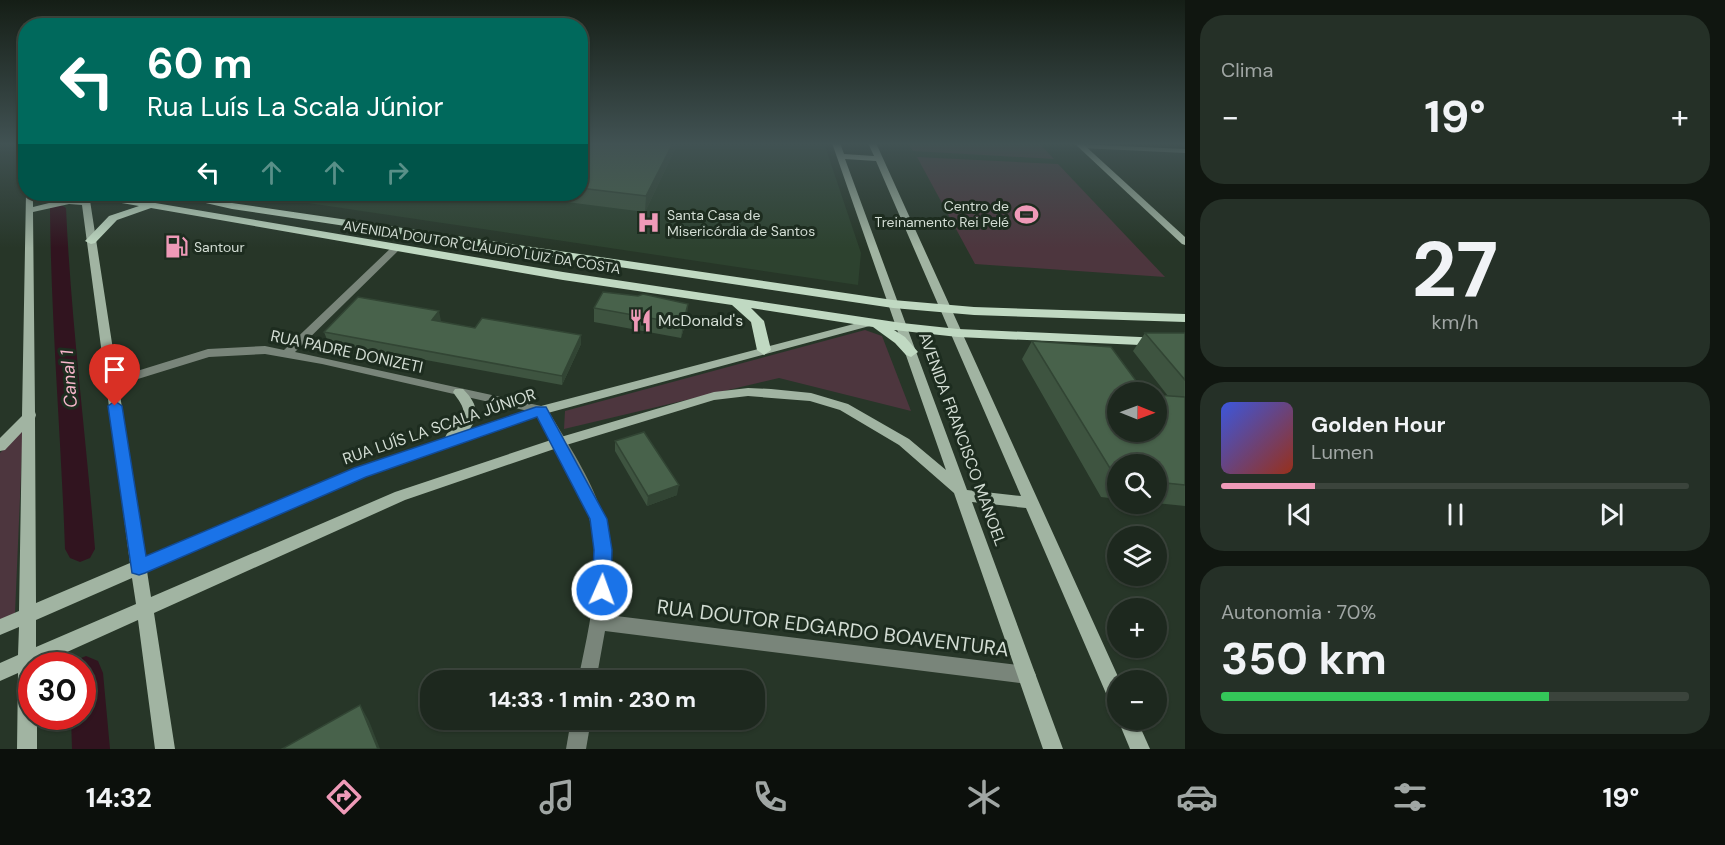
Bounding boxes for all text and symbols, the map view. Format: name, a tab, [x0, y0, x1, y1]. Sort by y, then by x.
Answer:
text: 60 m	[147, 36, 253, 91]
icon: left	[48, 42, 126, 120]
text: Clima	[1221, 57, 1273, 83]
text: 19°	[1424, 87, 1486, 146]
text: Rua Luís La Scala Júnior	[147, 89, 444, 124]
text: −	[1221, 95, 1239, 138]
text: +	[1671, 95, 1689, 138]
icon: left	[192, 156, 225, 189]
icon: ahead	[255, 156, 288, 189]
icon: ahead	[318, 156, 351, 189]
icon: right	[381, 156, 414, 189]
place label: Centro de Treinamento Rei Pelé	[875, 197, 1009, 231]
sports icon: Centro de Treinamento Rei Pelé	[1014, 201, 1040, 227]
place label: Santa Casa de Misericórdia de Santos	[667, 206, 815, 240]
hospital icon: Santa Casa de Misericórdia de Santos	[636, 210, 662, 236]
street label: AVENIDA DOUTOR CLÁUDIO LUIZ DA COSTA	[342, 216, 622, 278]
text: 27	[1412, 219, 1498, 320]
fuel station icon: Santour	[163, 234, 189, 260]
place label: Santour	[194, 238, 245, 256]
restaurant icon: McDonald's	[627, 307, 653, 333]
text: km/h	[1431, 309, 1479, 335]
place label: McDonald's	[658, 310, 743, 331]
street label: RUA PADRE DONIZETI	[269, 325, 425, 378]
street label: AVENIDA FRANCISCO MANOEL	[914, 329, 1011, 549]
pin	[89, 344, 140, 406]
water label: Canal 1	[55, 349, 83, 409]
icon: arrive	[98, 353, 131, 386]
north arrow	[1107, 382, 1167, 442]
map controls	[1107, 382, 1167, 730]
street label: RUA LUÍS LA SCALA JÚNIOR	[340, 383, 539, 469]
text: Golden Hour	[1311, 410, 1446, 439]
text: Lumen	[1311, 439, 1374, 465]
button: search	[1107, 454, 1167, 514]
icon: previous	[1283, 498, 1316, 531]
icon: pause	[1439, 498, 1472, 531]
icon: next	[1595, 498, 1628, 531]
button: layers	[1107, 526, 1167, 586]
position arrow	[570, 558, 634, 622]
street label: RUA DOUTOR EDGARDO BOAVENTURA	[656, 594, 1010, 662]
button: +	[1107, 598, 1167, 658]
text: Autonomia · 70%	[1221, 599, 1376, 625]
text: 350 km	[1221, 629, 1387, 688]
speed limit sign: 30	[18, 652, 96, 730]
button: −	[1107, 670, 1167, 730]
text: 14:33 · 1 min · 230 m	[489, 685, 696, 714]
icon: directions	[323, 776, 365, 818]
icon: music	[536, 776, 578, 818]
icon: phone	[749, 776, 791, 818]
icon: climate	[963, 776, 1005, 818]
icon: car	[1176, 776, 1218, 818]
icon: filters	[1389, 776, 1431, 818]
text: 14:32	[86, 780, 152, 815]
text: 19°	[1602, 780, 1639, 815]

